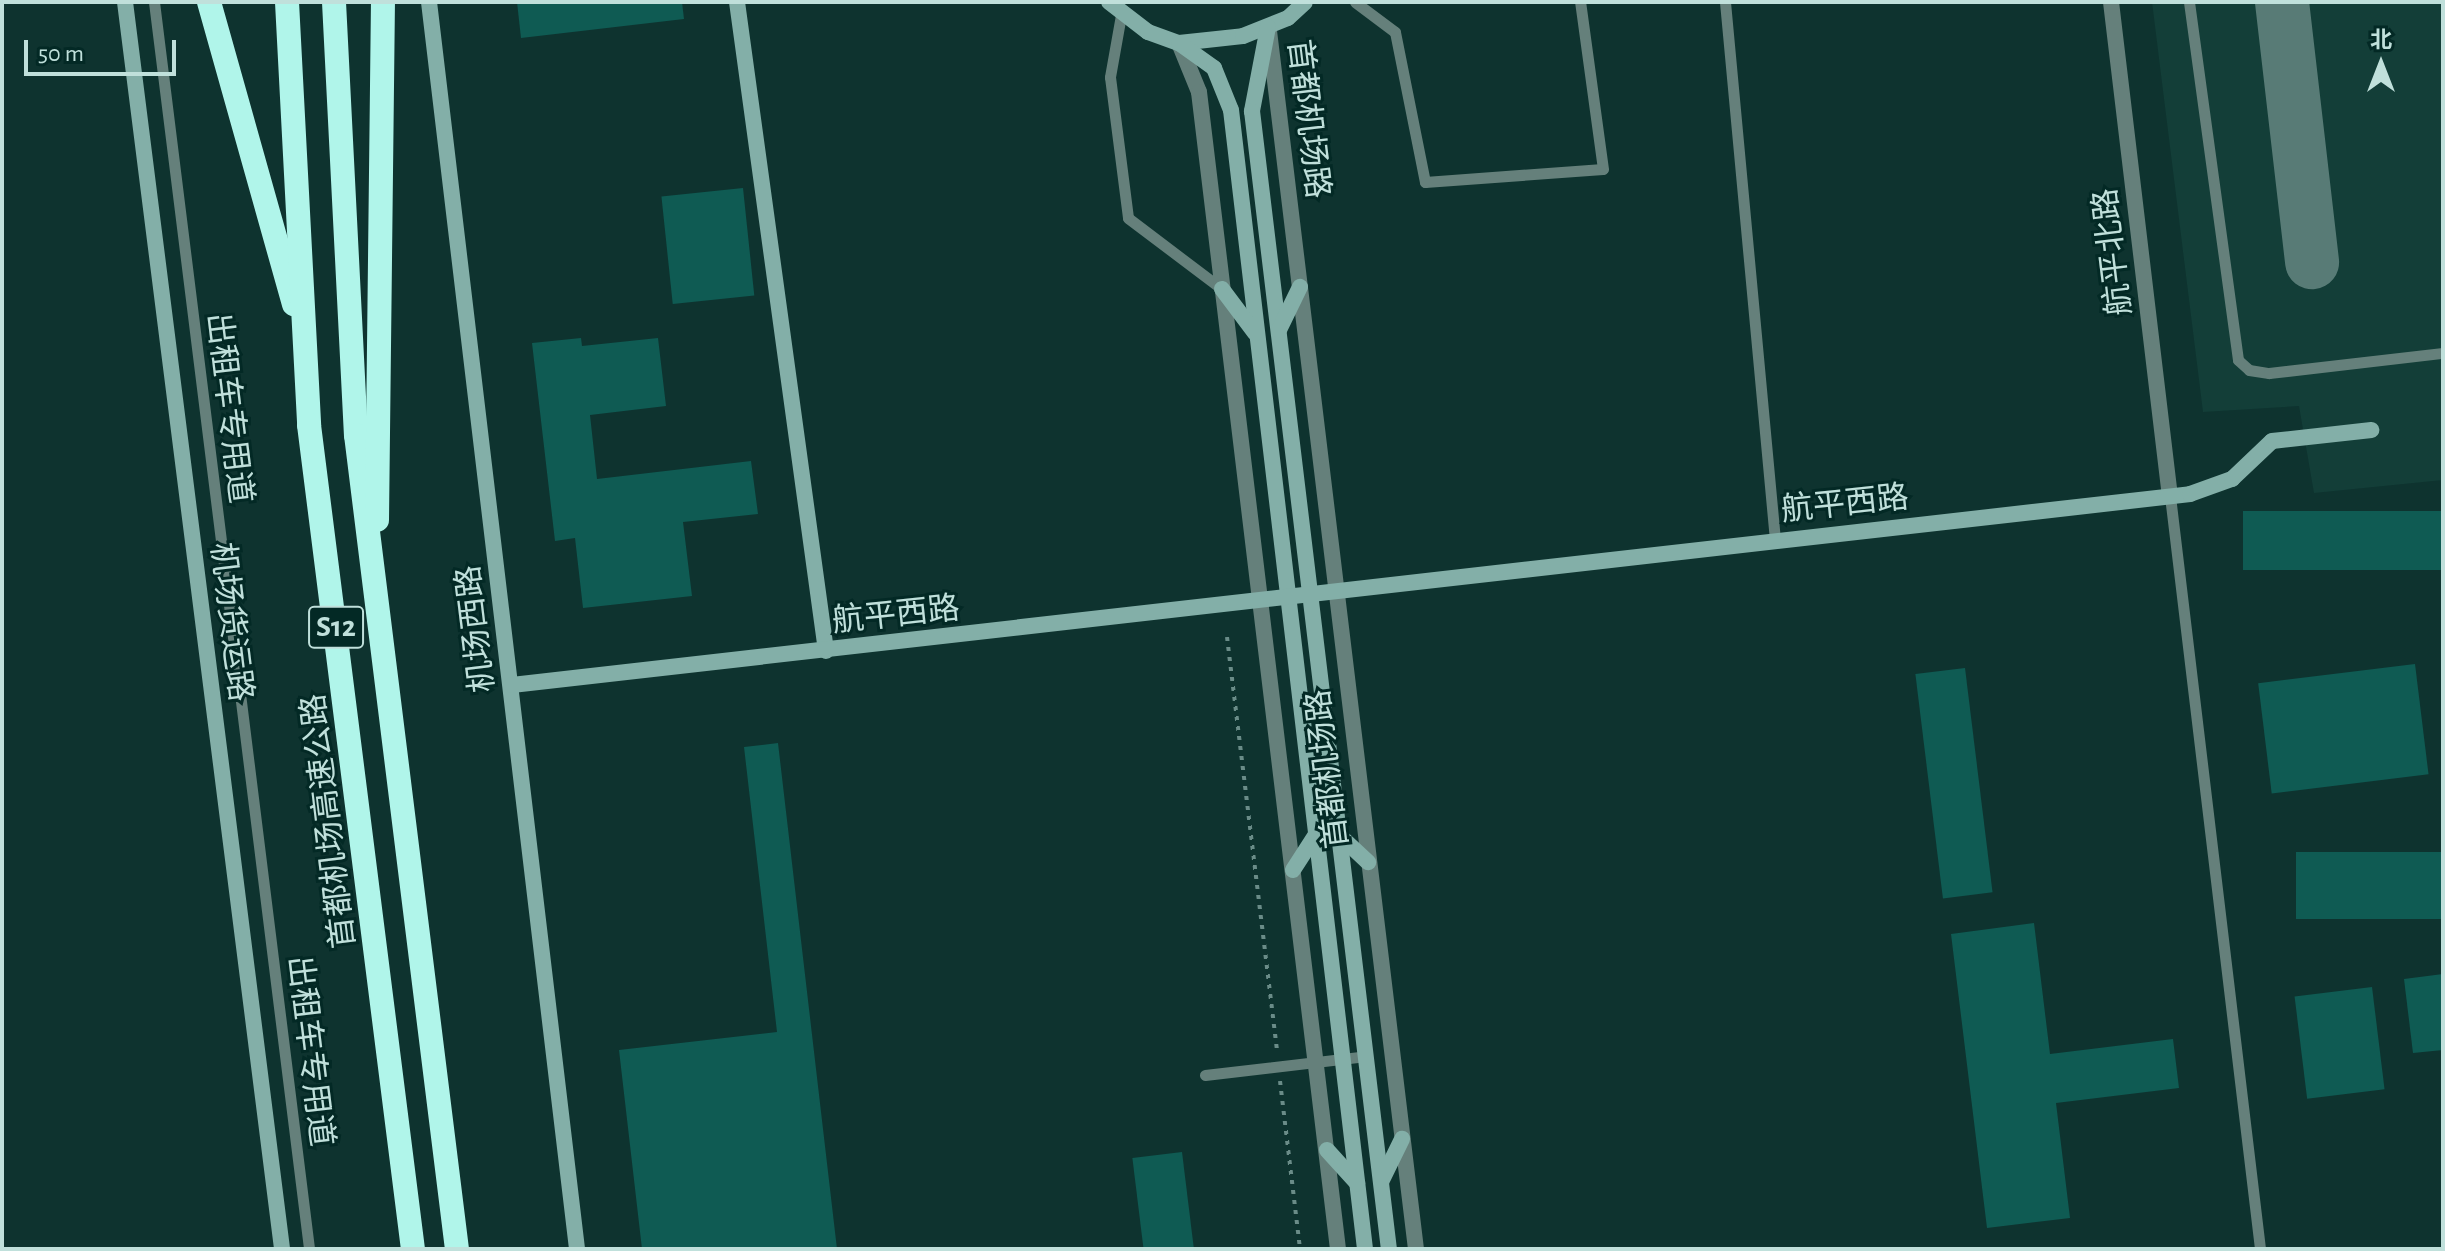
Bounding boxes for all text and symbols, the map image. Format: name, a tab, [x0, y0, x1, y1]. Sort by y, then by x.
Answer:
scale bar	[28, 24, 180, 74]
north arrow	[2341, 24, 2421, 104]
text: 北	[2370, 29, 2392, 51]
street label: 首都机场路	[1279, 37, 1337, 201]
text: 50 m	[38, 42, 84, 66]
street label: 航平北路	[2086, 186, 2140, 318]
street label: 出租车专用道	[198, 310, 260, 506]
street label: 航平西路	[1779, 478, 1911, 530]
street label: 机场货运路	[202, 540, 260, 704]
street label: 机场西路	[449, 563, 503, 695]
street label: 航平西路	[830, 589, 962, 641]
road number: S12	[308, 601, 364, 653]
street label: 首都机场路	[1299, 687, 1357, 851]
street label: 首都机场高速公路	[294, 692, 364, 950]
street label: 出租车专用道	[279, 953, 341, 1149]

